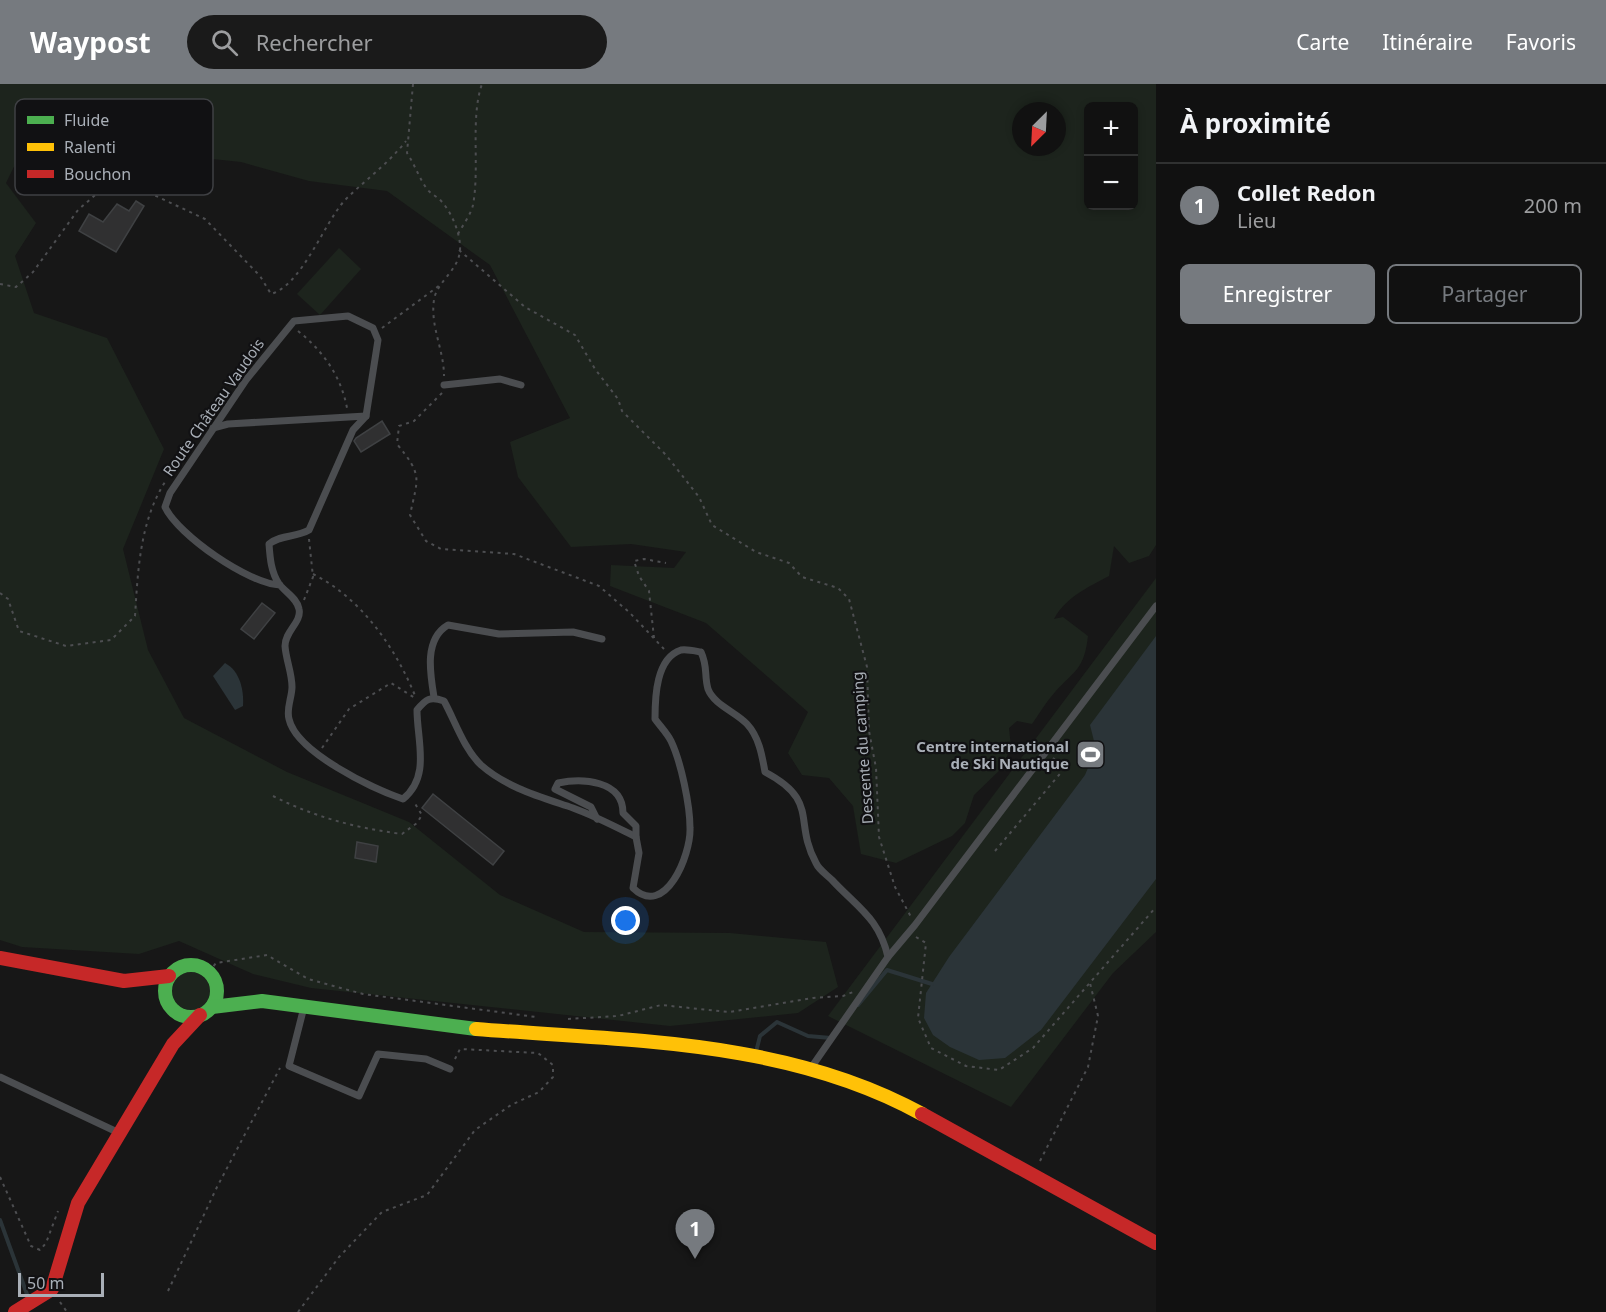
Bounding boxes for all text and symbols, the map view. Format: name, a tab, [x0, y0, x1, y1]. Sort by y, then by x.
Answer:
search box	[187, 15, 607, 69]
text: Waypost	[30, 23, 151, 61]
icon: search	[208, 26, 241, 59]
text: Rechercher	[256, 27, 373, 57]
text: Carte	[1296, 28, 1349, 56]
text: Itinéraire	[1382, 28, 1473, 56]
text: Favoris	[1506, 28, 1576, 56]
legend	[15, 99, 213, 195]
north arrow	[1012, 102, 1066, 156]
map controls	[1084, 102, 1138, 210]
button: +	[1084, 102, 1138, 156]
text: À proximité	[1180, 105, 1331, 141]
text: Fluide	[64, 109, 109, 131]
text: Ralenti	[64, 136, 116, 158]
button: −	[1084, 156, 1138, 210]
text: Bouchon	[64, 163, 131, 185]
text: Collet Redon	[1237, 177, 1376, 207]
text: 1	[1194, 192, 1205, 219]
text: 200 m	[1524, 192, 1582, 219]
text: Lieu	[1237, 207, 1276, 234]
button: Enregistrer	[1180, 264, 1375, 324]
button: Partager	[1387, 264, 1582, 324]
street label: Route Château Vaudois	[158, 334, 268, 480]
street label: Descente du camping	[847, 671, 877, 825]
place label: Centre international de Ski Nautique	[916, 736, 1069, 773]
sports icon: Centre international de Ski Nautique	[1074, 739, 1106, 771]
your location	[611, 906, 640, 935]
pin: 1	[676, 1210, 714, 1259]
scale bar	[18, 1270, 104, 1298]
text: 50 m	[27, 1272, 64, 1294]

